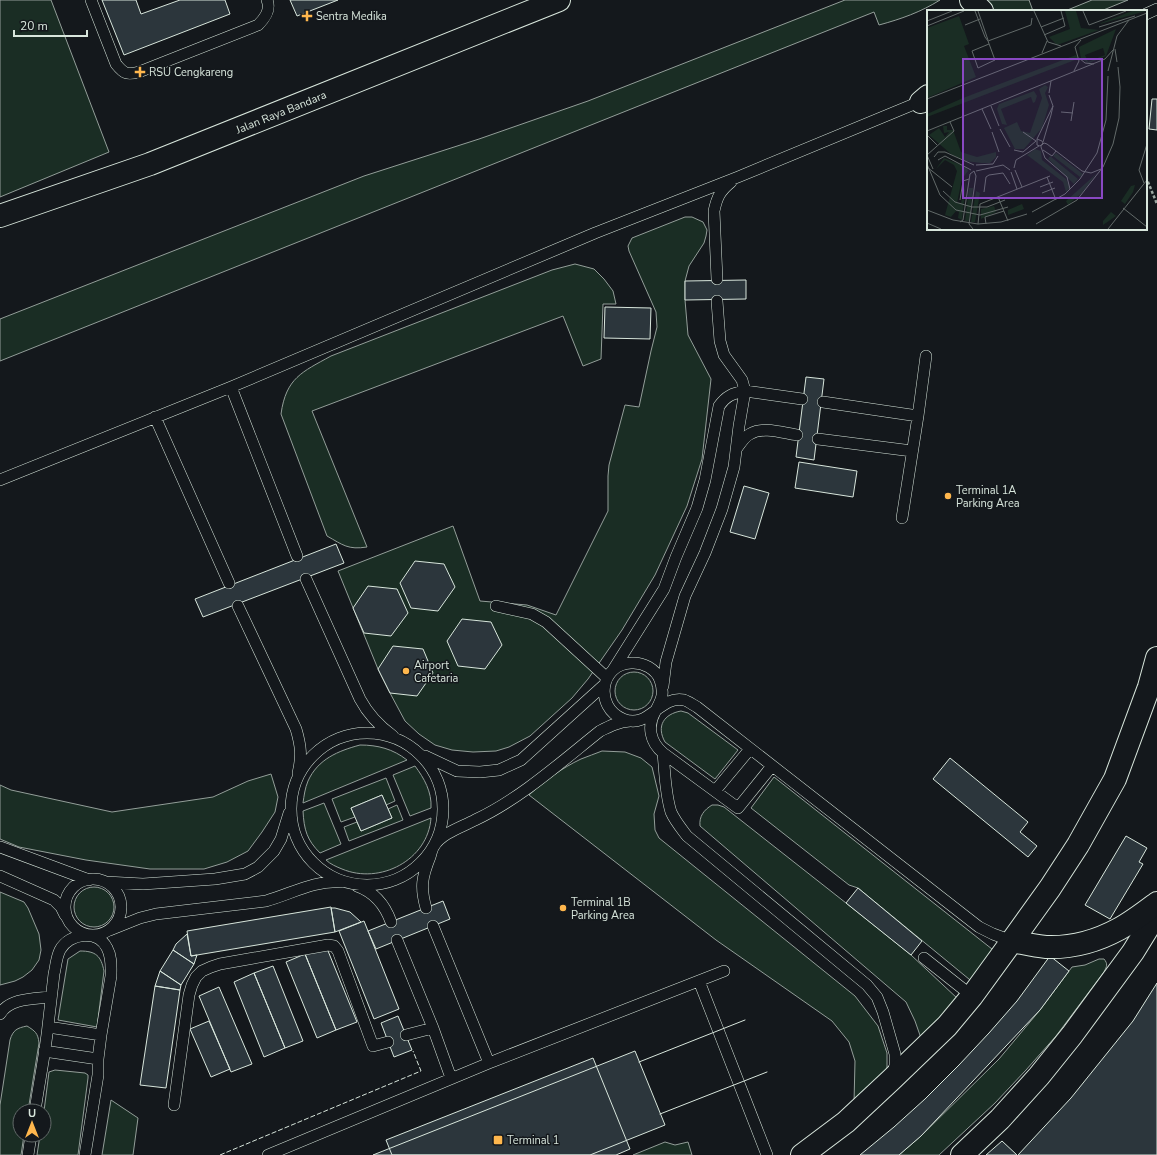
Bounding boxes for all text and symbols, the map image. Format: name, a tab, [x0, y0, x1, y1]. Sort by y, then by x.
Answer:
place label: Sentra Medika	[316, 9, 387, 24]
marker: Sentra Medika	[301, 10, 313, 22]
inset map	[927, 10, 1147, 230]
scale bar	[14, 12, 87, 38]
text: 20 m	[20, 18, 48, 34]
place label: RSU Cengkareng	[149, 65, 233, 80]
marker: RSU Cengkareng	[134, 66, 146, 78]
street label: Jalan Raya Bandara	[233, 87, 329, 138]
place label: Terminal 1A Parking Area	[956, 483, 1020, 511]
marker: Terminal 1A Parking Area	[943, 491, 953, 501]
place label: Airport Cafetaria	[414, 658, 459, 686]
marker: Airport Cafetaria	[401, 666, 411, 676]
place label: Terminal 1B Parking Area	[571, 895, 635, 923]
marker: Terminal 1B Parking Area	[558, 903, 568, 913]
north arrow	[12, 1103, 52, 1143]
text: U	[28, 1106, 36, 1121]
place label: Terminal 1	[507, 1133, 559, 1148]
marker: Terminal 1	[492, 1134, 504, 1146]

